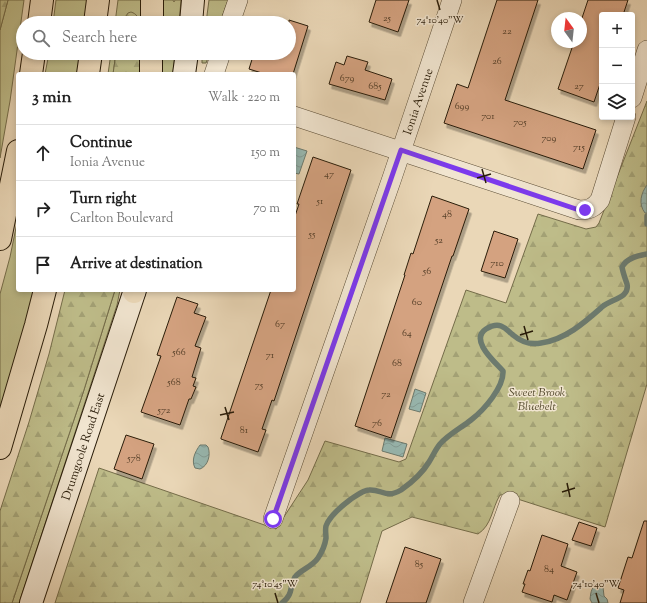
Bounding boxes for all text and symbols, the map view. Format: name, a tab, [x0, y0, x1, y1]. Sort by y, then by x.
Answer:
house number: 25	[383, 11, 392, 26]
north arrow	[551, 12, 587, 48]
map controls	[599, 12, 635, 120]
button: +	[599, 12, 635, 48]
text: 74°10'40"W	[416, 13, 464, 28]
search box	[16, 16, 296, 60]
house number: 22	[502, 24, 512, 39]
icon: search	[30, 27, 52, 49]
text: Search here	[62, 28, 137, 49]
button: −	[599, 48, 635, 84]
house number: 26	[492, 54, 502, 69]
street label: Ionia Avenue	[399, 66, 438, 137]
house number: 679	[340, 71, 354, 86]
house number: 685	[368, 79, 382, 94]
house number: 27	[574, 79, 584, 94]
button: layers	[599, 84, 635, 120]
text: 3 min	[32, 86, 71, 110]
text: Walk · 220 m	[208, 89, 280, 107]
house number: 699	[455, 99, 469, 114]
house number: 701	[481, 109, 495, 124]
house number: 705	[513, 115, 527, 130]
house number: 709	[542, 131, 557, 146]
text: Continue	[70, 133, 132, 154]
house number: 715	[573, 140, 585, 155]
icon: ahead	[32, 142, 54, 164]
text: 150 m	[251, 144, 280, 162]
text: Ionia Avenue	[70, 154, 145, 172]
house number: 47	[324, 167, 334, 182]
text: Turn right	[70, 189, 136, 210]
house number: 51	[316, 194, 324, 209]
icon: right	[32, 198, 54, 220]
text: 70 m	[253, 200, 280, 218]
route end	[576, 201, 594, 219]
house number: 48	[442, 207, 452, 222]
text: Carlton Boulevard	[70, 210, 173, 228]
house number: 55	[308, 227, 316, 242]
house number: 52	[434, 233, 443, 248]
icon: arrive	[32, 254, 54, 276]
text: Arrive at destination	[70, 254, 203, 275]
house number: 710	[490, 256, 504, 271]
house number: 56	[422, 264, 431, 279]
house number: 60	[412, 295, 422, 310]
house number: 67	[275, 317, 285, 332]
house number: 64	[402, 326, 412, 341]
house number: 566	[171, 345, 186, 360]
house number: 71	[266, 348, 275, 363]
house number: 68	[392, 356, 402, 371]
house number: 568	[166, 375, 181, 390]
house number: 75	[255, 378, 264, 393]
park label: Sweet Brook Bluebelt	[509, 384, 566, 416]
house number: 72	[381, 387, 391, 402]
street label: Drumgoole Road East	[58, 391, 110, 503]
house number: 572	[156, 403, 171, 418]
house number: 76	[372, 416, 382, 431]
house number: 81	[240, 423, 249, 438]
house number: 578	[126, 451, 141, 466]
route start	[264, 510, 282, 528]
house number: 85	[415, 557, 424, 572]
house number: 84	[544, 562, 554, 577]
text: 74°10'45"W	[252, 577, 298, 592]
text: 74°10'40"W	[572, 577, 620, 592]

